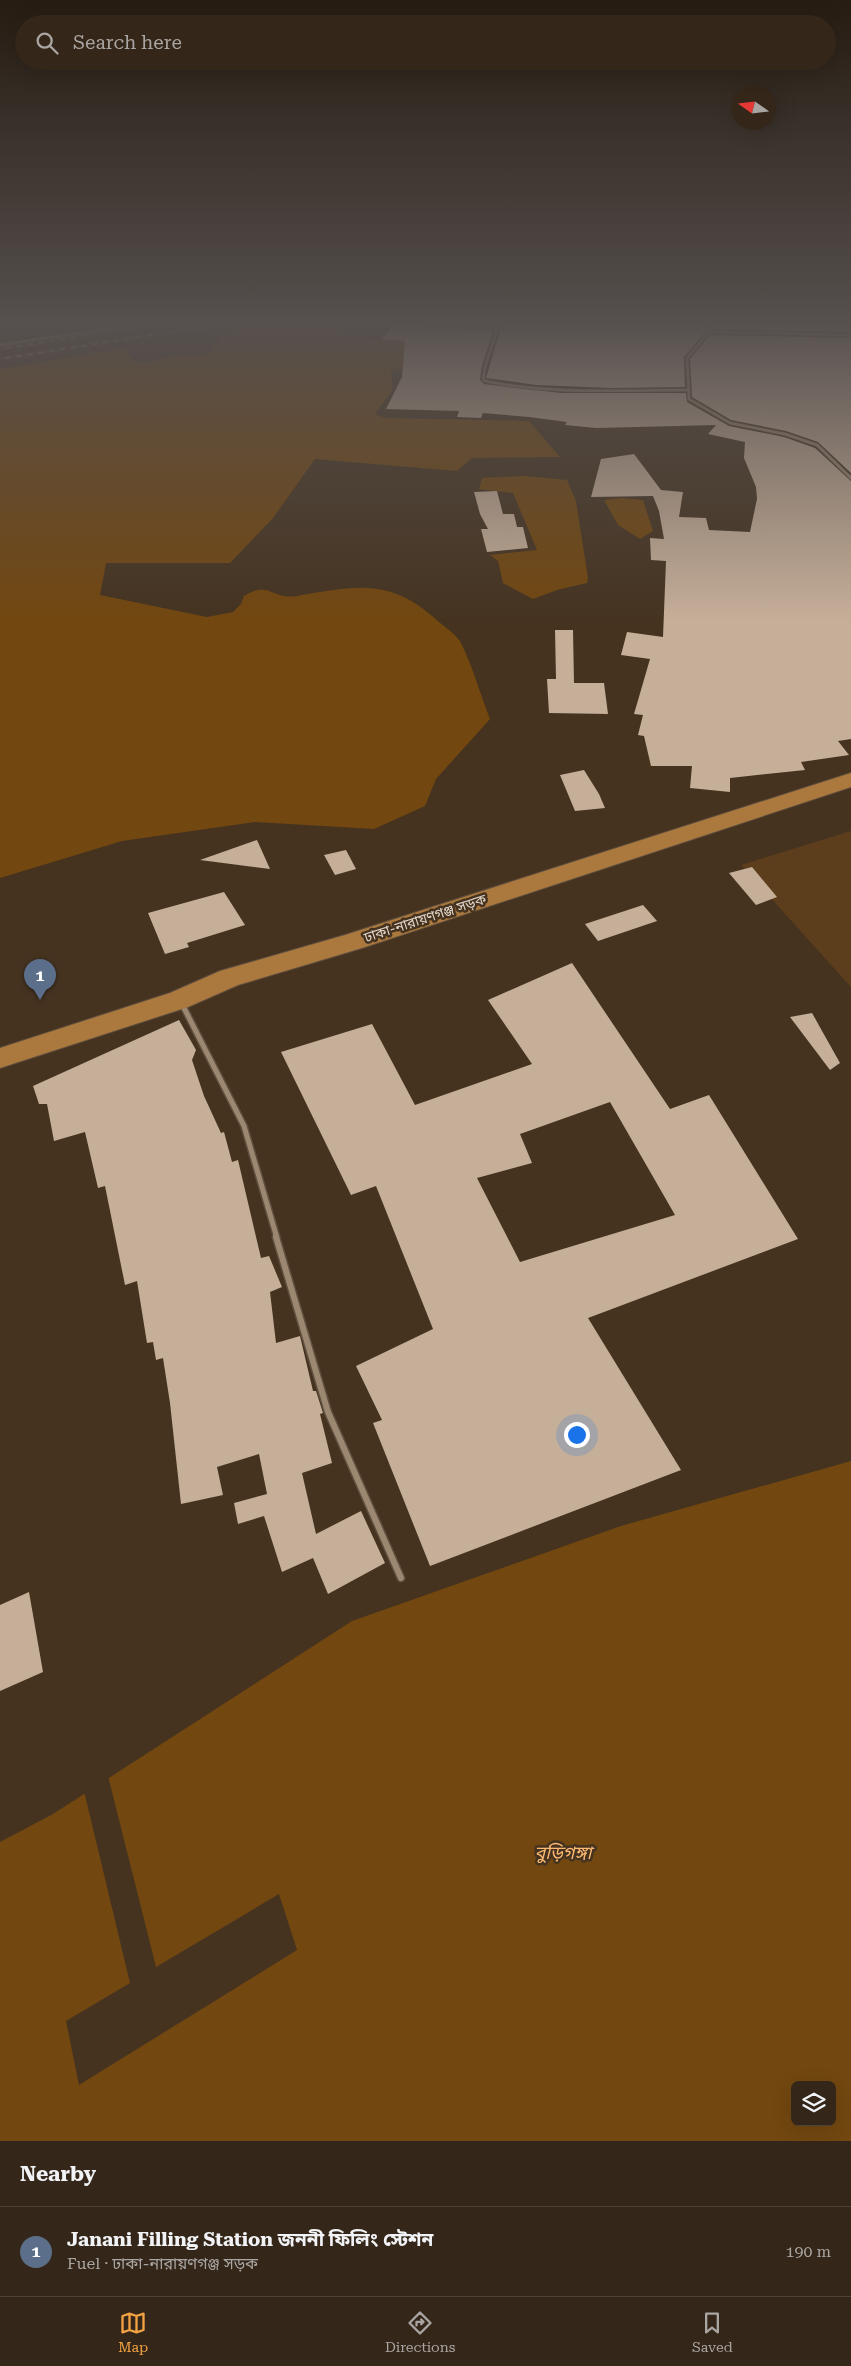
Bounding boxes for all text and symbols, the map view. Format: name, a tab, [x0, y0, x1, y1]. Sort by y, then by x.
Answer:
search box	[15, 15, 836, 70]
icon: search	[33, 29, 61, 57]
text: Search here	[73, 31, 182, 54]
north arrow	[731, 85, 776, 130]
street label: ঢাকা-নারায়ণগঞ্জ সড়ক	[361, 890, 489, 946]
pin: 1	[24, 959, 56, 1000]
your location	[564, 1422, 590, 1448]
water label: বুড়িগঙ্গা	[534, 1842, 595, 1864]
map controls	[791, 2081, 836, 2126]
button: layers	[791, 2081, 836, 2126]
text: Nearby	[20, 2162, 96, 2186]
text: Janani Filling Station জননী ফিলিং স্টেশন	[67, 2228, 433, 2251]
text: 1	[32, 2242, 40, 2261]
text: 190 m	[785, 2242, 831, 2261]
text: Fuel · ঢাকা-নারায়ণগঞ্জ সড়ক	[67, 2254, 258, 2273]
tab: Map	[118, 2309, 148, 2355]
tab: Directions	[385, 2309, 455, 2355]
tab: Saved	[692, 2309, 733, 2355]

